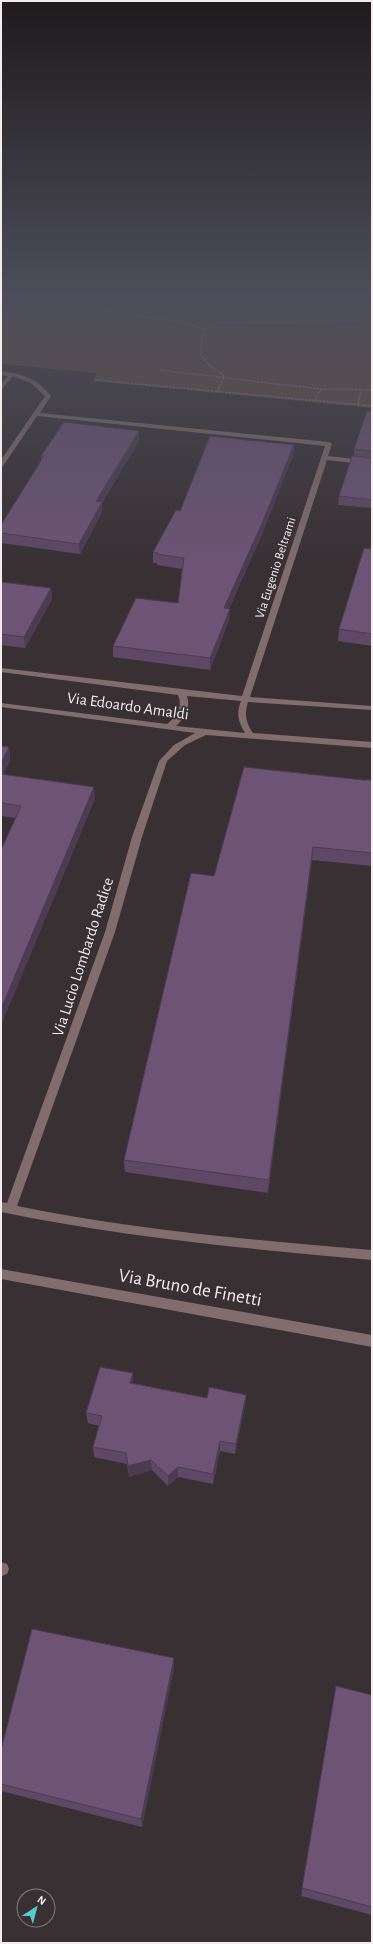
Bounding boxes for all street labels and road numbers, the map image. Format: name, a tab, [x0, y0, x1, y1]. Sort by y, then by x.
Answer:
street label: Via Eugenio Beltrami	[253, 516, 299, 620]
street label: Via Edoardo Amaldi	[66, 690, 190, 722]
street label: Via Lucio Lombardo Radice	[50, 875, 116, 1039]
street label: Via Bruno de Finetti	[117, 1266, 263, 1310]

